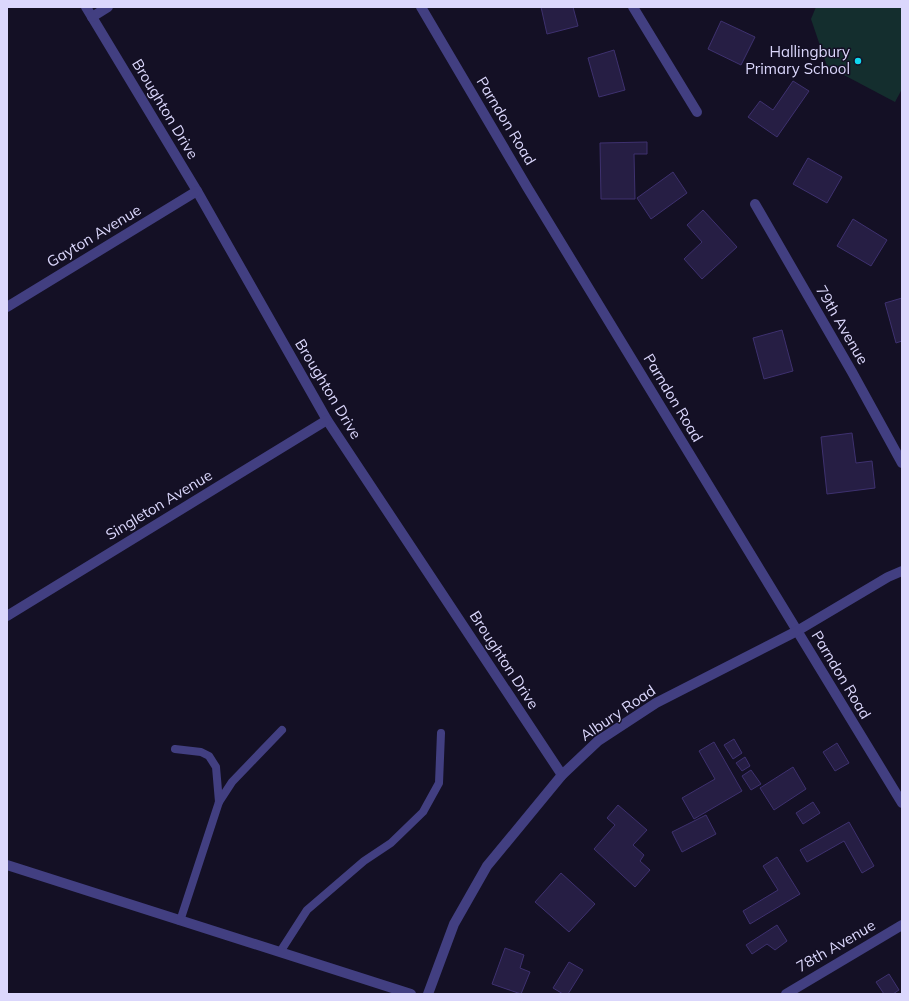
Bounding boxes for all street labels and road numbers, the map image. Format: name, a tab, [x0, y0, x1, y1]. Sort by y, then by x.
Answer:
street label: Broughton Drive	[128, 55, 203, 162]
street label: Parndon Road	[473, 73, 540, 168]
street label: Gayton Avenue	[43, 200, 144, 271]
street label: 79th Avenue	[812, 282, 873, 368]
street label: Broughton Drive	[291, 335, 366, 442]
street label: Parndon Road	[640, 350, 707, 445]
street label: Singleton Avenue	[102, 465, 216, 544]
street label: Broughton Drive	[466, 607, 543, 712]
street label: Parndon Road	[808, 627, 875, 722]
street label: Albury Road	[576, 680, 659, 745]
street label: 78th Avenue	[793, 915, 879, 976]

